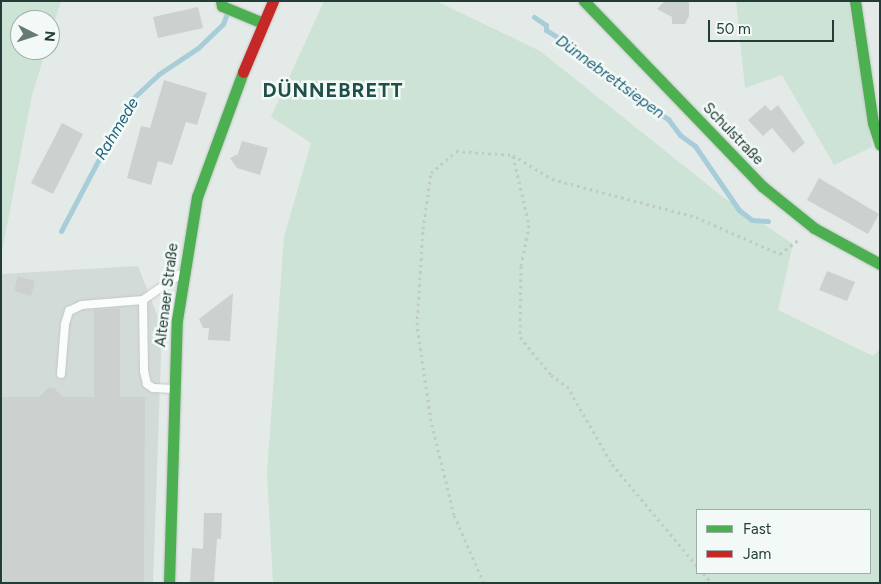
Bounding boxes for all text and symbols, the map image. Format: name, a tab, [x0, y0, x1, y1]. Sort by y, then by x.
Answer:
north arrow	[10, 10, 60, 60]
scale bar	[711, 10, 837, 42]
text: 50 m	[716, 20, 751, 38]
text: N	[41, 30, 58, 42]
water label: Dünnebrettsiepen	[552, 31, 668, 123]
district label: DÜNNEBRETT	[261, 78, 405, 102]
water label: Rahmede	[91, 95, 143, 163]
street label: Schulstraße	[699, 99, 767, 169]
street label: Altenaer Straße	[152, 242, 182, 348]
legend	[696, 509, 871, 574]
text: Fast	[743, 520, 771, 538]
text: Jam	[743, 545, 771, 563]

